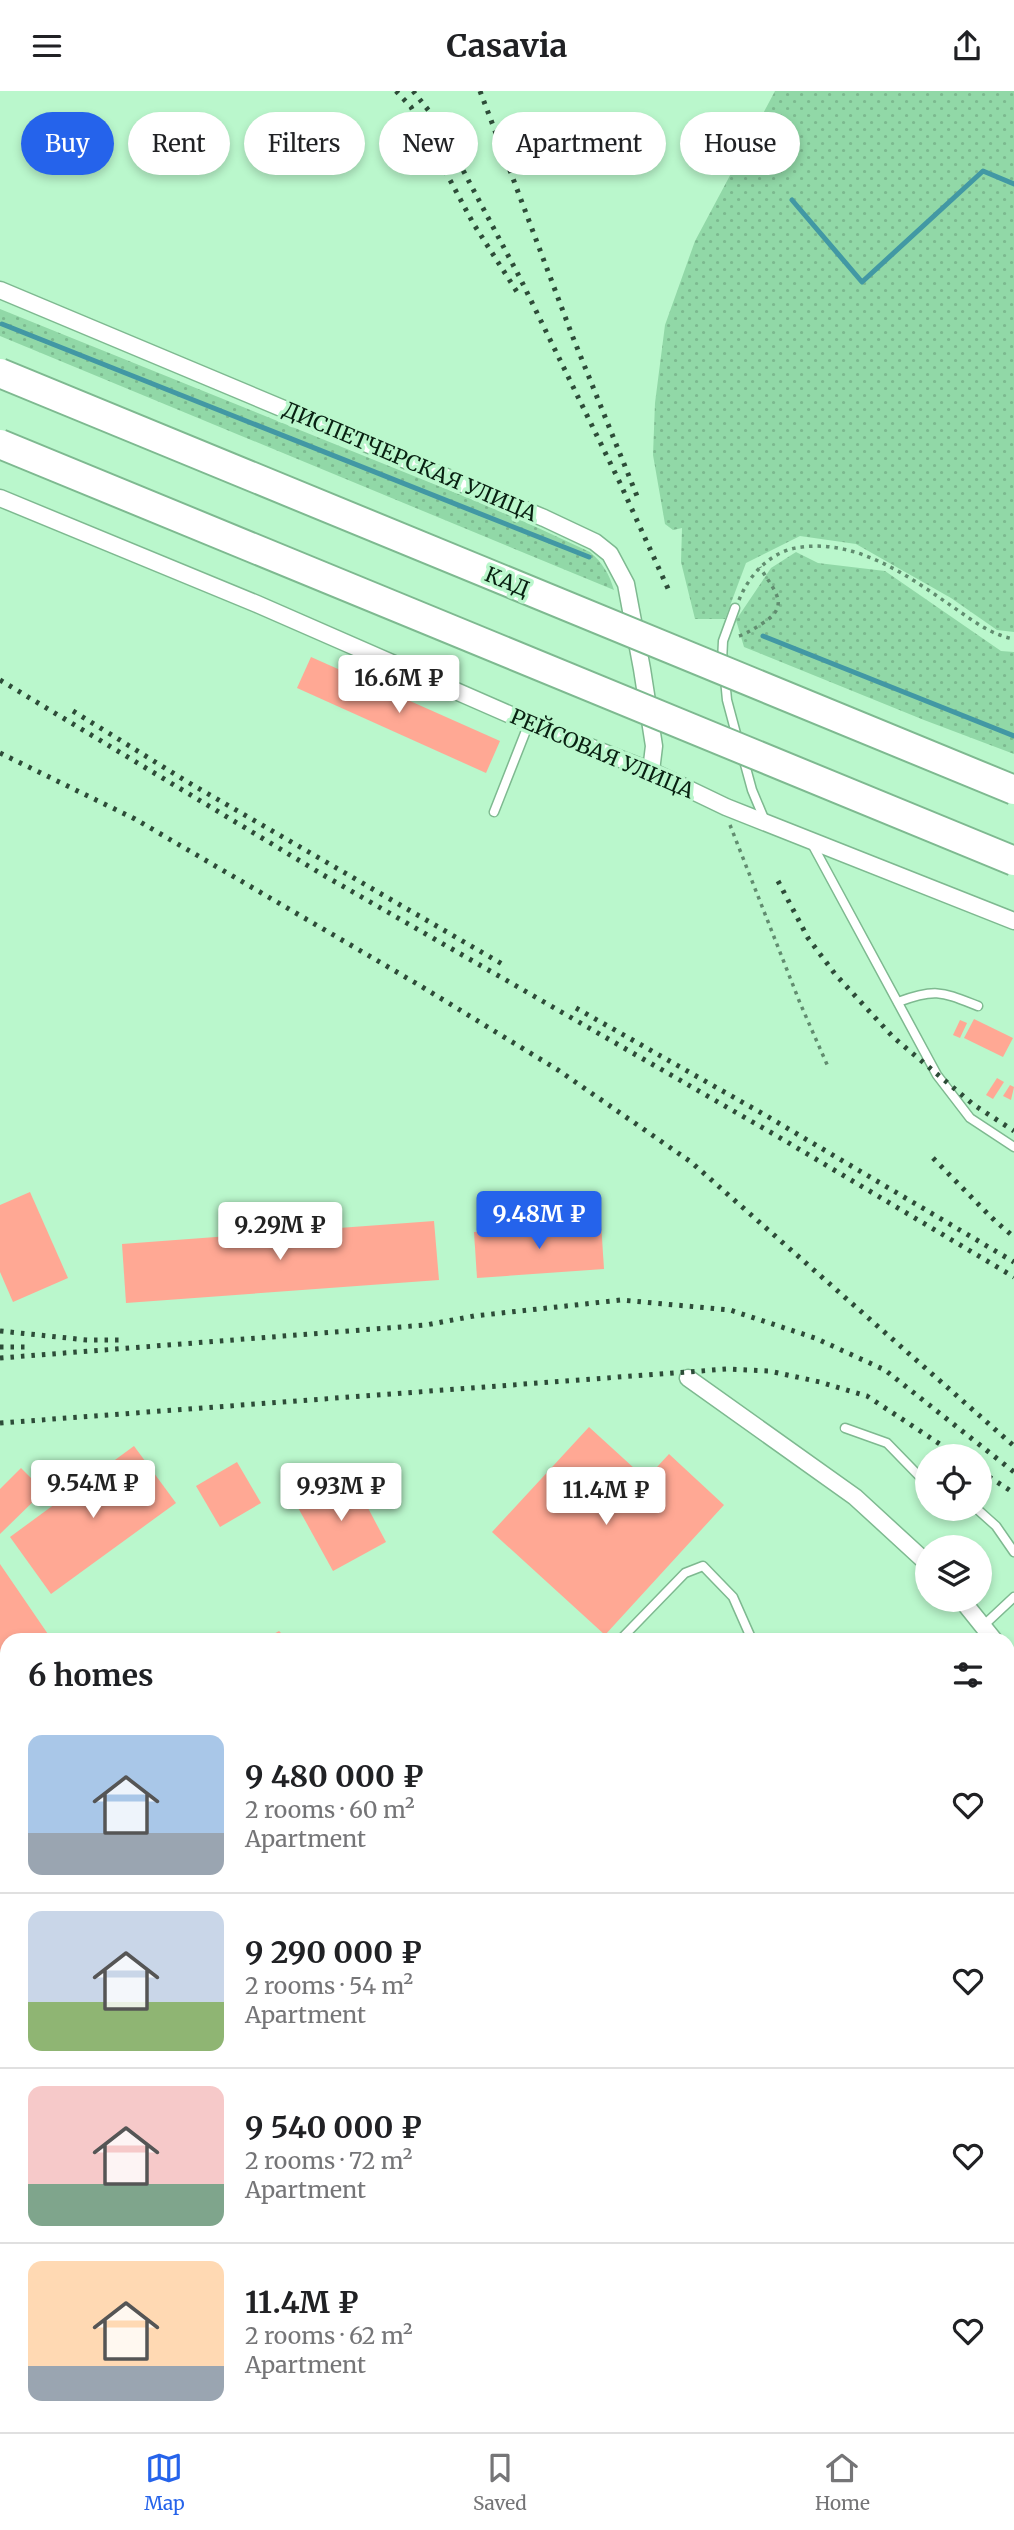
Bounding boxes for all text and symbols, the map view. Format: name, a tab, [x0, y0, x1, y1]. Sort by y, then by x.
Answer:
text: Casavia	[447, 26, 567, 66]
icon: menu	[28, 27, 66, 65]
icon: share	[948, 27, 986, 65]
chip: Buy	[21, 112, 114, 175]
chip: Rent	[128, 112, 230, 175]
chip: Filters	[244, 112, 365, 175]
chip: New	[379, 112, 478, 175]
chip: Apartment	[492, 112, 666, 175]
chip: House	[680, 112, 800, 175]
street label: ДИСПЕТЧЕРСКАЯ УЛИЦА	[279, 396, 541, 527]
street label: КАД	[481, 560, 533, 603]
pin: 16.6M ₽	[334, 655, 464, 715]
text: 16.6M ₽	[354, 663, 444, 692]
street label: РЕЙСОВАЯ УЛИЦА	[506, 703, 698, 805]
pin: 9.48M ₽	[474, 1191, 604, 1251]
text: 9.48M ₽	[492, 1199, 586, 1228]
pin: 9.29M ₽	[215, 1203, 345, 1262]
text: 9.29M ₽	[234, 1210, 326, 1239]
map controls	[915, 1444, 992, 1612]
button: locate	[915, 1444, 992, 1521]
pin: 9.54M ₽	[28, 1461, 158, 1520]
pin: 9.93M ₽	[276, 1463, 406, 1523]
pin: 11.4M ₽	[541, 1467, 671, 1527]
text: 9.54M ₽	[47, 1468, 139, 1497]
text: 9.93M ₽	[296, 1471, 386, 1500]
text: 11.4M ₽	[562, 1475, 650, 1504]
button: layers	[915, 1535, 992, 1612]
text: 6 homes	[28, 1656, 153, 1694]
icon: filters	[949, 1656, 987, 1694]
text: 9 480 000 ₽	[245, 1757, 424, 1795]
icon: home	[84, 1763, 168, 1847]
icon: heart	[949, 1786, 987, 1824]
text: 2 rooms · 60 m²	[245, 1795, 415, 1824]
text: Apartment	[245, 1824, 366, 1853]
text: 9 290 000 ₽	[245, 1933, 422, 1971]
icon: home	[84, 1939, 168, 2023]
icon: heart	[949, 1962, 987, 2000]
text: 2 rooms · 54 m²	[245, 1971, 413, 2000]
text: Apartment	[245, 2000, 366, 2029]
text: 9 540 000 ₽	[245, 2108, 422, 2146]
icon: home	[84, 2114, 168, 2198]
icon: heart	[949, 2137, 987, 2175]
text: 2 rooms · 72 m²	[245, 2146, 412, 2175]
text: Apartment	[245, 2175, 366, 2204]
text: 11.4M ₽	[245, 2283, 359, 2321]
icon: home	[84, 2289, 168, 2373]
icon: heart	[949, 2312, 987, 2350]
text: 2 rooms · 62 m²	[245, 2321, 413, 2350]
text: Apartment	[245, 2350, 366, 2379]
tab: Map	[144, 2449, 185, 2515]
tab: Saved	[473, 2449, 527, 2515]
tab: Home	[815, 2449, 870, 2515]

